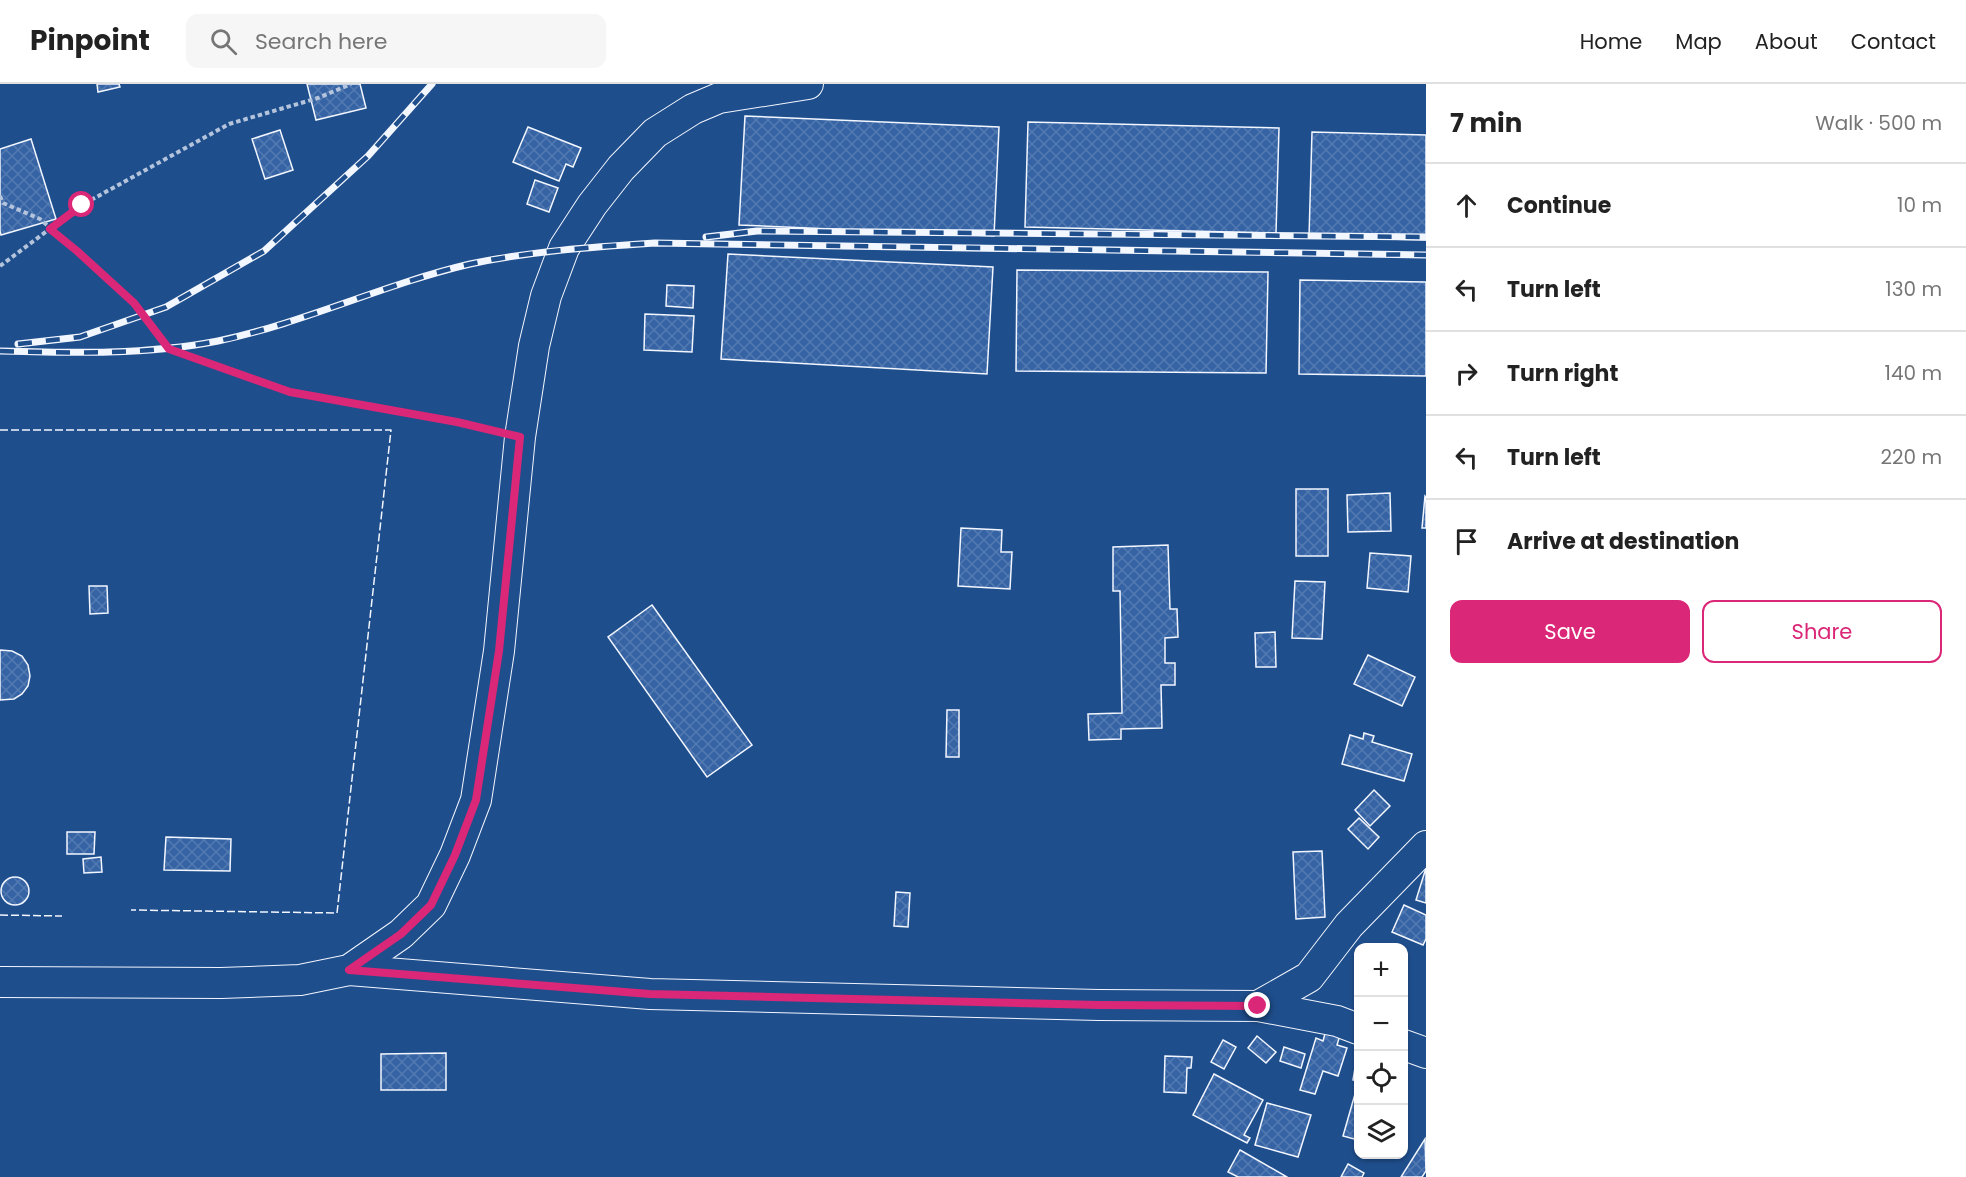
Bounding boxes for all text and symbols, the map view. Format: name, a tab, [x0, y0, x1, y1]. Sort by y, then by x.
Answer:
search box	[186, 14, 606, 68]
text: Pinpoint	[30, 21, 150, 60]
icon: search	[207, 25, 240, 58]
text: Search here	[255, 26, 387, 57]
text: Home	[1580, 27, 1642, 56]
text: Map	[1675, 27, 1722, 56]
text: About	[1755, 27, 1818, 56]
text: Contact	[1851, 27, 1936, 56]
text: 7 min	[1450, 105, 1522, 141]
text: Walk · 500 m	[1815, 109, 1942, 137]
icon: ahead	[1450, 189, 1483, 222]
text: Continue	[1507, 190, 1611, 221]
route start	[68, 191, 94, 217]
text: 10 m	[1897, 191, 1942, 219]
icon: left	[1450, 273, 1483, 306]
text: Turn left	[1507, 274, 1601, 305]
text: 130 m	[1885, 275, 1942, 303]
icon: right	[1450, 357, 1483, 390]
text: Turn right	[1507, 358, 1618, 389]
text: 140 m	[1885, 359, 1942, 387]
icon: left	[1450, 441, 1483, 474]
text: Turn left	[1507, 442, 1601, 473]
text: 220 m	[1881, 443, 1942, 471]
icon: arrive	[1450, 525, 1483, 558]
text: Arrive at destination	[1507, 526, 1739, 557]
button: Save	[1450, 600, 1690, 663]
button: Share	[1702, 600, 1942, 663]
map controls	[1354, 943, 1408, 1159]
button: +	[1354, 943, 1408, 997]
route end	[1244, 992, 1270, 1018]
button: −	[1354, 997, 1408, 1051]
button: locate	[1354, 1051, 1408, 1105]
button: layers	[1354, 1105, 1408, 1159]

